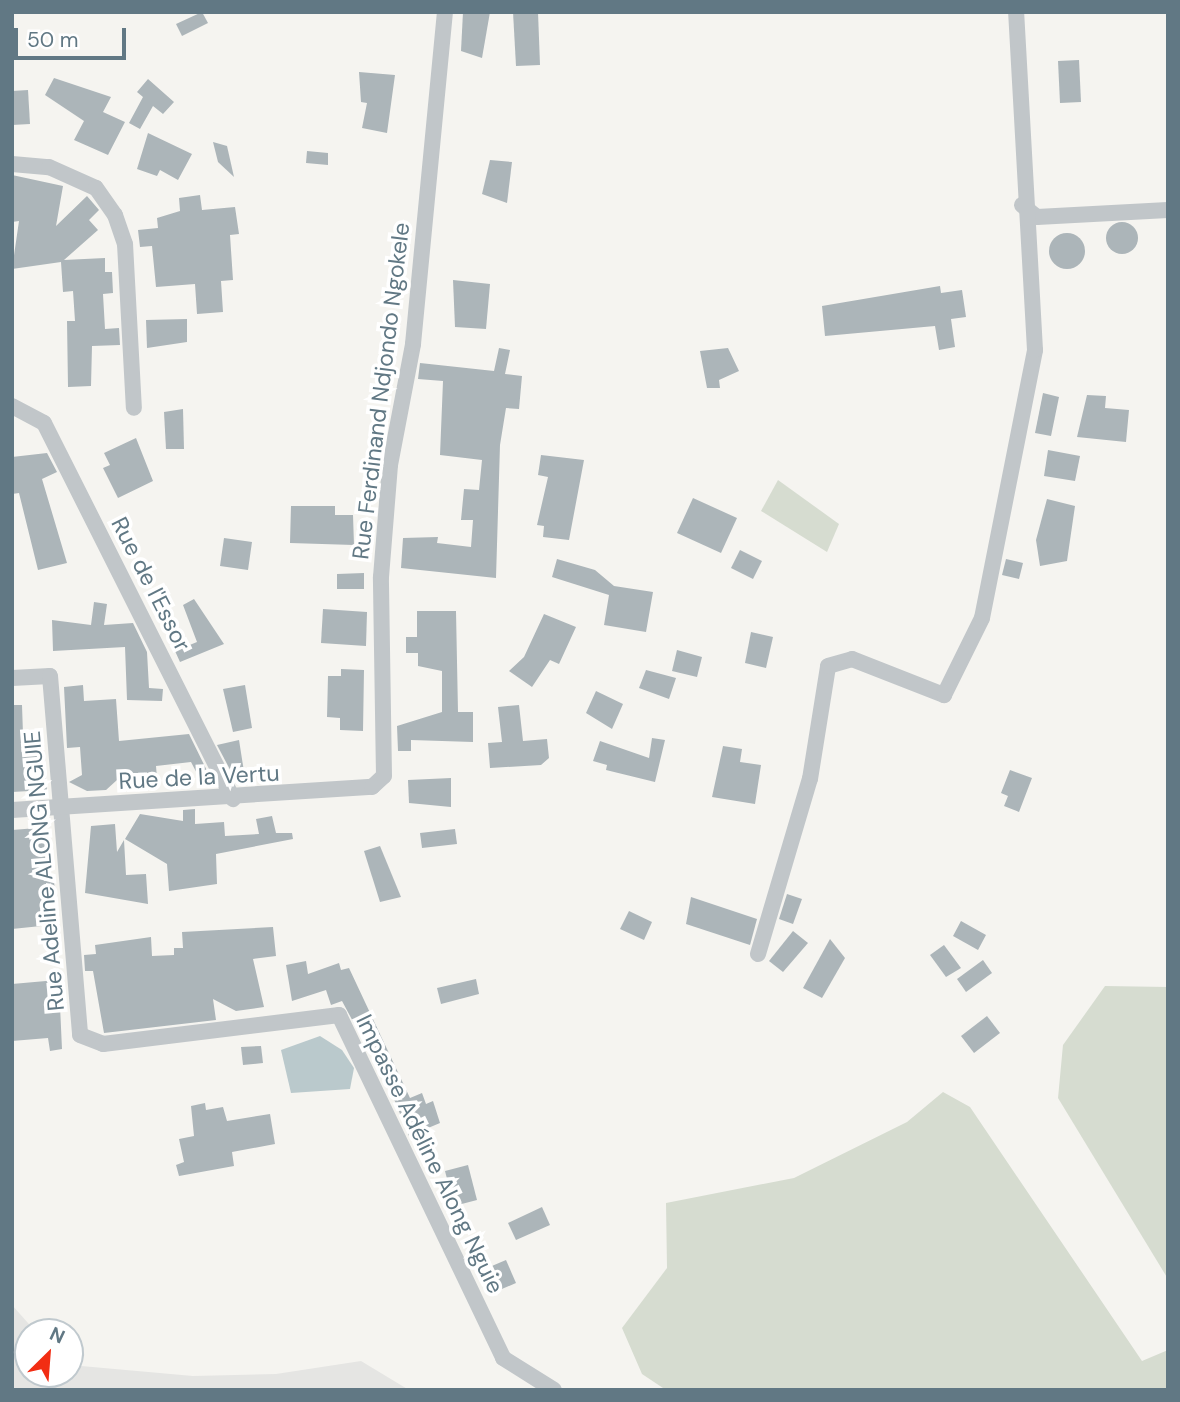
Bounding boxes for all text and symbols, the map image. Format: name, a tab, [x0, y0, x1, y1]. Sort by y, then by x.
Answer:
scale bar	[18, 14, 130, 58]
text: 50 m	[27, 26, 78, 54]
street label: Rue Ferdinand Ndjondo Ngokele	[347, 221, 415, 561]
street label: Rue de l'Essor	[105, 512, 197, 656]
street label: Rue Adeline ALONG NGUIE	[18, 730, 70, 1012]
street label: Rue de la Vertu	[118, 759, 280, 795]
street label: Impasse Adéline Along Nguie	[350, 1010, 510, 1298]
north arrow	[14, 1318, 84, 1388]
text: N	[46, 1321, 69, 1350]

